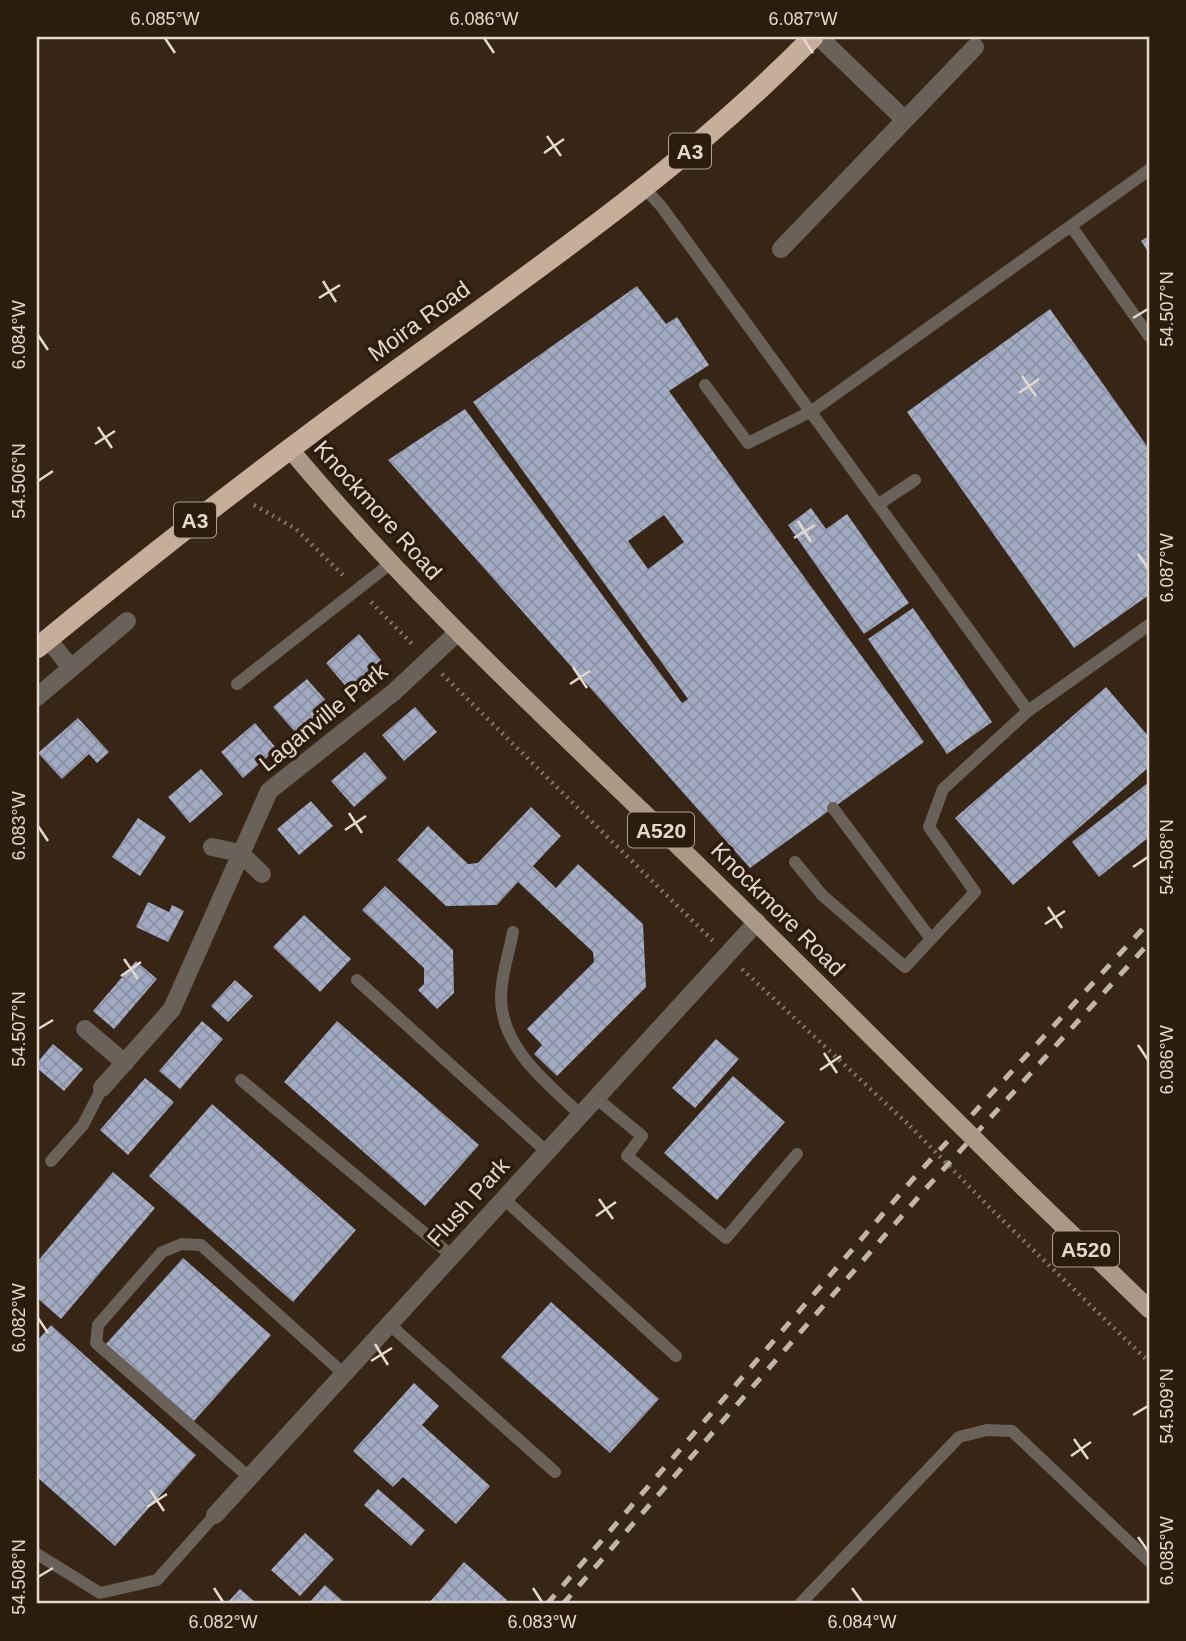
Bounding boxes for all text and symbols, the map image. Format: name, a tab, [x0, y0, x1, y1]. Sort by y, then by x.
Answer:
text: 6.085°W	[130, 9, 200, 29]
text: 6.086°W	[449, 9, 519, 29]
text: 6.087°W	[768, 9, 838, 29]
road number: A3	[669, 134, 711, 168]
text: 54.507°N	[1157, 271, 1177, 347]
street label: Moira Road	[363, 276, 475, 366]
text: 6.084°W	[9, 300, 29, 370]
street label: Knockmore Road	[309, 435, 447, 585]
text: 54.506°N	[9, 443, 29, 519]
road number: A3	[174, 503, 216, 538]
text: 6.087°W	[1157, 533, 1177, 603]
street label: Laganville Park	[254, 657, 393, 777]
text: 6.083°W	[9, 791, 29, 861]
road number: A520	[628, 812, 694, 848]
text: 54.508°N	[1157, 819, 1177, 895]
street label: Knockmore Road	[706, 837, 850, 981]
text: 54.507°N	[9, 991, 29, 1067]
text: 6.086°W	[1157, 1025, 1177, 1095]
street label: Flush Park	[422, 1152, 515, 1252]
road number: A520	[1053, 1232, 1119, 1266]
text: 6.082°W	[9, 1283, 29, 1353]
text: 54.509°N	[1157, 1368, 1177, 1444]
text: 6.085°W	[1157, 1516, 1177, 1586]
text: 54.508°N	[9, 1539, 29, 1615]
text: 6.082°W	[188, 1612, 258, 1632]
text: 6.083°W	[507, 1612, 577, 1632]
text: 6.084°W	[827, 1612, 897, 1632]

